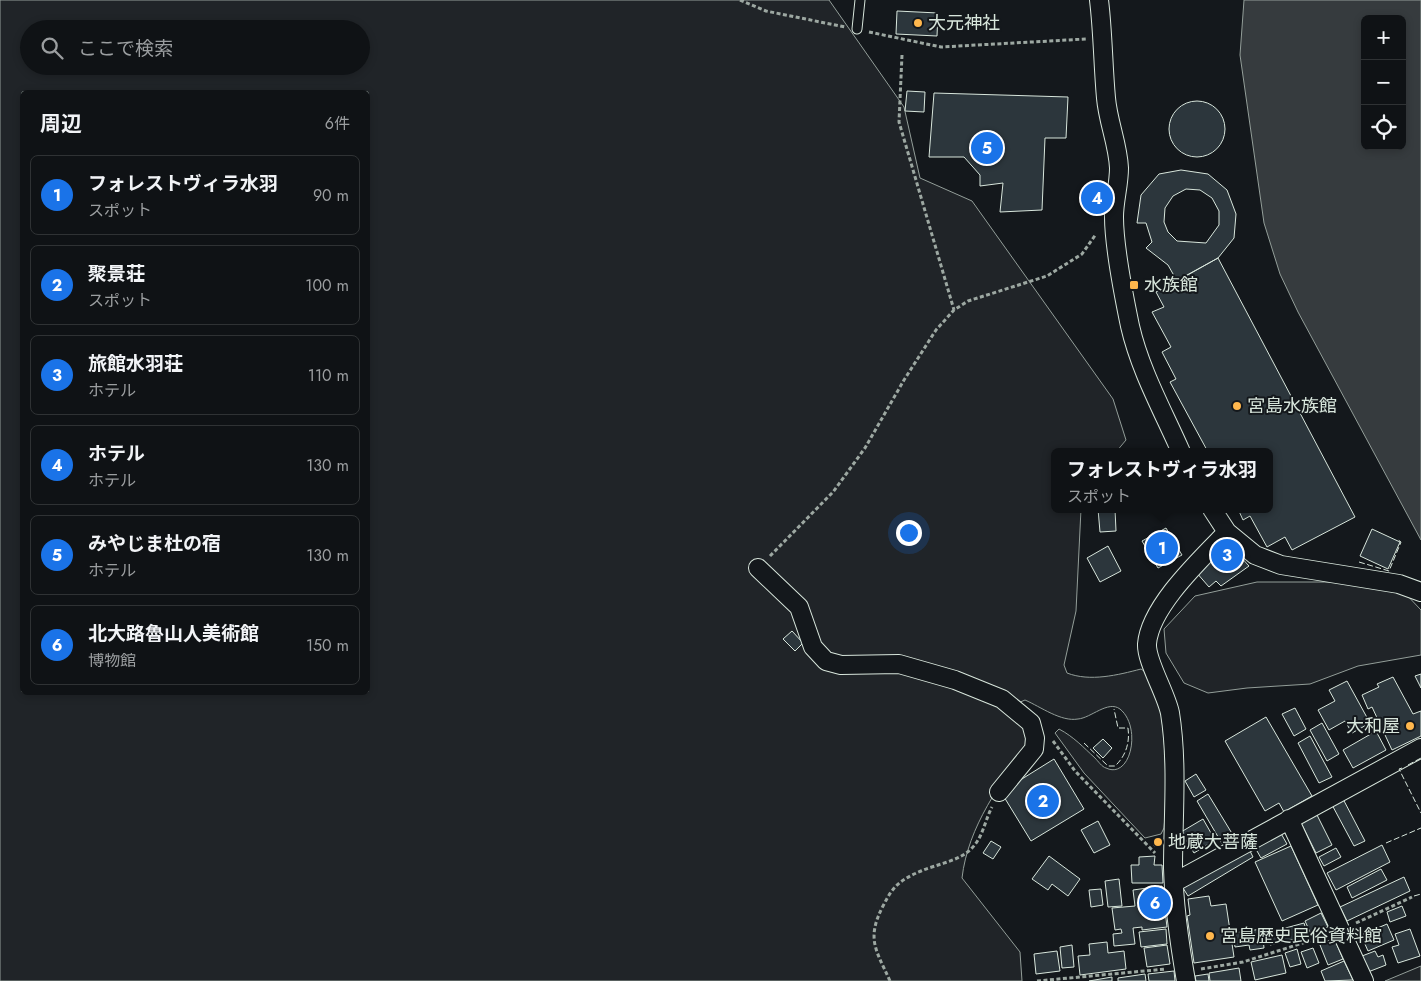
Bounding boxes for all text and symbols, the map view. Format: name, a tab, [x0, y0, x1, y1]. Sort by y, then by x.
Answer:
place label: 大元神社	[928, 10, 1000, 36]
map controls	[1361, 15, 1406, 150]
button: +	[1361, 15, 1406, 60]
marker: 大元神社	[912, 17, 924, 29]
search box	[20, 20, 370, 75]
icon: search	[38, 34, 66, 62]
text: ここで検索	[78, 35, 173, 62]
button: −	[1361, 60, 1406, 105]
button: locate	[1361, 105, 1406, 150]
text: 周辺	[40, 109, 82, 139]
text: 6件	[325, 112, 350, 135]
pin: 5	[971, 129, 1003, 167]
text: フォレストヴィラ水羽	[88, 170, 278, 197]
pin: 4	[1081, 179, 1113, 217]
text: 1	[53, 184, 61, 207]
text: 90 m	[313, 184, 349, 207]
text: スポット	[88, 199, 152, 222]
text: 聚景荘	[88, 260, 145, 287]
place label: 水族館	[1144, 272, 1198, 298]
text: 2	[52, 274, 62, 297]
text: 100 m	[305, 274, 349, 297]
marker: 水族館	[1128, 279, 1140, 291]
text: スポット	[88, 289, 152, 312]
text: 旅館水羽荘	[88, 350, 183, 377]
text: 3	[52, 364, 62, 387]
text: 110 m	[308, 364, 349, 387]
text: ホテル	[88, 379, 136, 402]
place label: 宮島水族館	[1247, 393, 1337, 419]
marker: 宮島水族館	[1231, 400, 1243, 412]
text: ホテル	[88, 440, 145, 467]
popup	[1051, 448, 1273, 513]
text: 4	[51, 454, 63, 477]
text: 130 m	[306, 454, 349, 477]
text: フォレストヴィラ水羽	[1067, 456, 1257, 483]
text: ホテル	[88, 469, 136, 492]
text: スポット	[1067, 485, 1131, 508]
your location	[896, 520, 922, 546]
pin: 1	[1146, 529, 1178, 567]
text: みやじま杜の宿	[88, 530, 221, 557]
pin: 3	[1211, 536, 1243, 574]
text: 5	[52, 544, 62, 567]
text: 130 m	[306, 544, 349, 567]
text: ホテル	[88, 559, 136, 582]
text: 北大路魯山人美術館	[88, 620, 259, 647]
text: 6	[52, 634, 62, 657]
text: 150 m	[306, 634, 349, 657]
text: 博物館	[88, 649, 136, 672]
place label: 大和屋	[1346, 713, 1400, 739]
marker: 大和屋	[1404, 720, 1416, 732]
pin: 2	[1027, 782, 1059, 820]
place label: 地蔵大菩薩	[1168, 829, 1258, 855]
marker: 地蔵大菩薩	[1152, 836, 1164, 848]
pin: 6	[1139, 884, 1171, 922]
place label: 宮島歴史民俗資料館	[1220, 923, 1382, 949]
marker: 宮島歴史民俗資料館	[1204, 930, 1216, 942]

